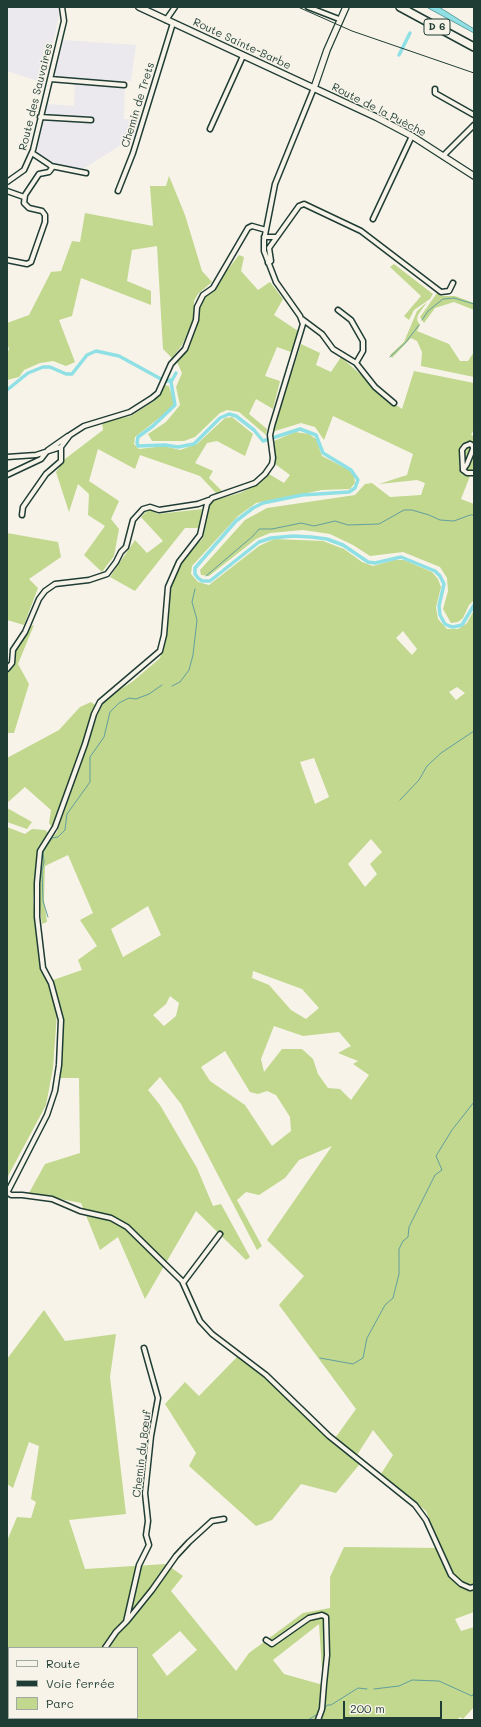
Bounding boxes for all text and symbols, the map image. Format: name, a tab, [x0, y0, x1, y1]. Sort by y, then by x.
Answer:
street label: Route Sainte-Barbe	[191, 15, 293, 73]
road number: D 6	[424, 19, 450, 35]
street label: Route des Sauvaires	[16, 42, 56, 152]
street label: Chemin de Trets	[119, 61, 157, 149]
street label: Route de la Puèche	[330, 80, 428, 140]
street label: Chemin du Bœuf	[130, 1410, 154, 1498]
legend	[8, 1647, 138, 1719]
text: Route	[46, 1655, 80, 1671]
text: Voie ferrée	[46, 1675, 115, 1691]
scale bar	[345, 1693, 444, 1719]
text: Parc	[46, 1695, 74, 1711]
text: 200 m	[350, 1700, 385, 1716]

